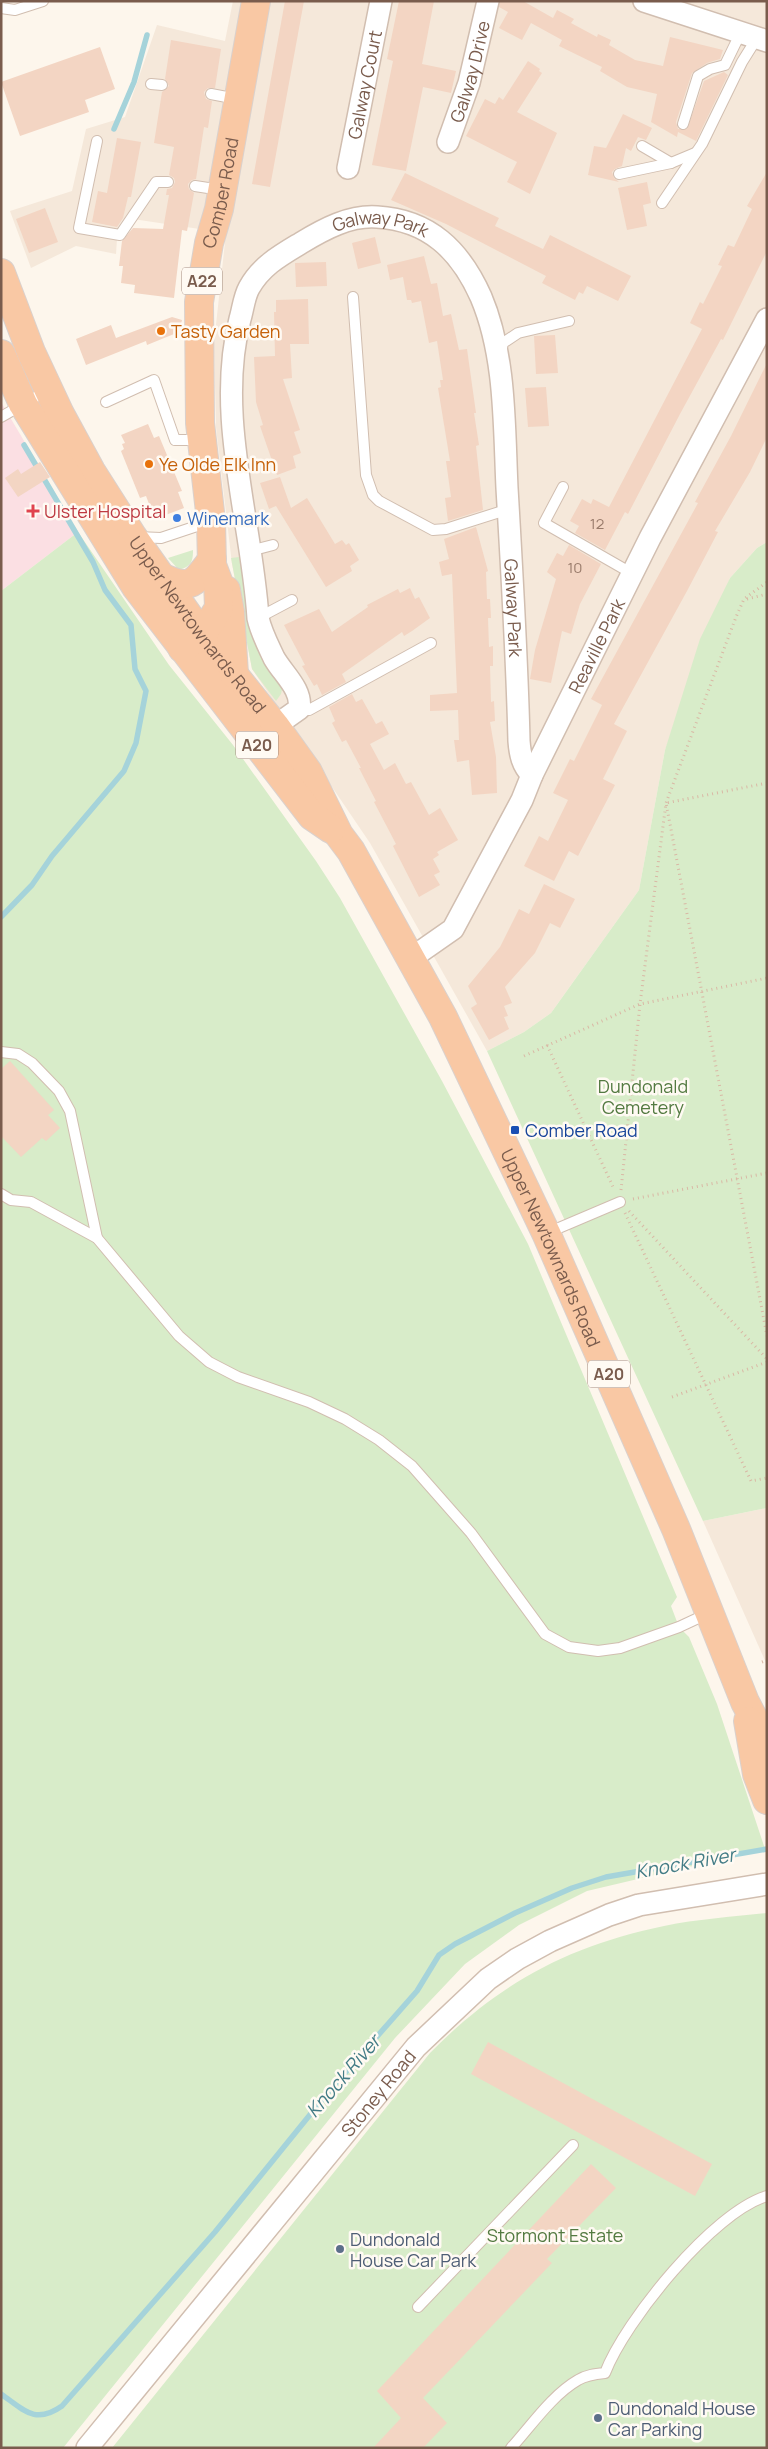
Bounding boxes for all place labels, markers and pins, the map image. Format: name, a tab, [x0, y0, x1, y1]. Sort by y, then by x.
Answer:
place label: Tasty Garden	[171, 319, 281, 343]
marker: Tasty Garden	[155, 325, 167, 337]
place label: Ye Olde Elk Inn	[159, 452, 276, 476]
marker: Ye Olde Elk Inn	[143, 458, 155, 470]
place label: Ulster Hospital	[44, 499, 166, 523]
marker: Ulster Hospital	[26, 504, 40, 518]
place label: Winemark	[187, 506, 270, 530]
marker: Winemark	[171, 512, 183, 524]
place label: Comber Road	[525, 1118, 638, 1142]
marker: Comber Road	[509, 1124, 521, 1136]
place label: Dundonald House Car Park	[350, 2227, 477, 2272]
marker: Dundonald House Car Park	[334, 2243, 346, 2255]
place label: Dundonald House Car Parking	[608, 2396, 756, 2441]
marker: Dundonald House Car Parking	[592, 2412, 604, 2424]

